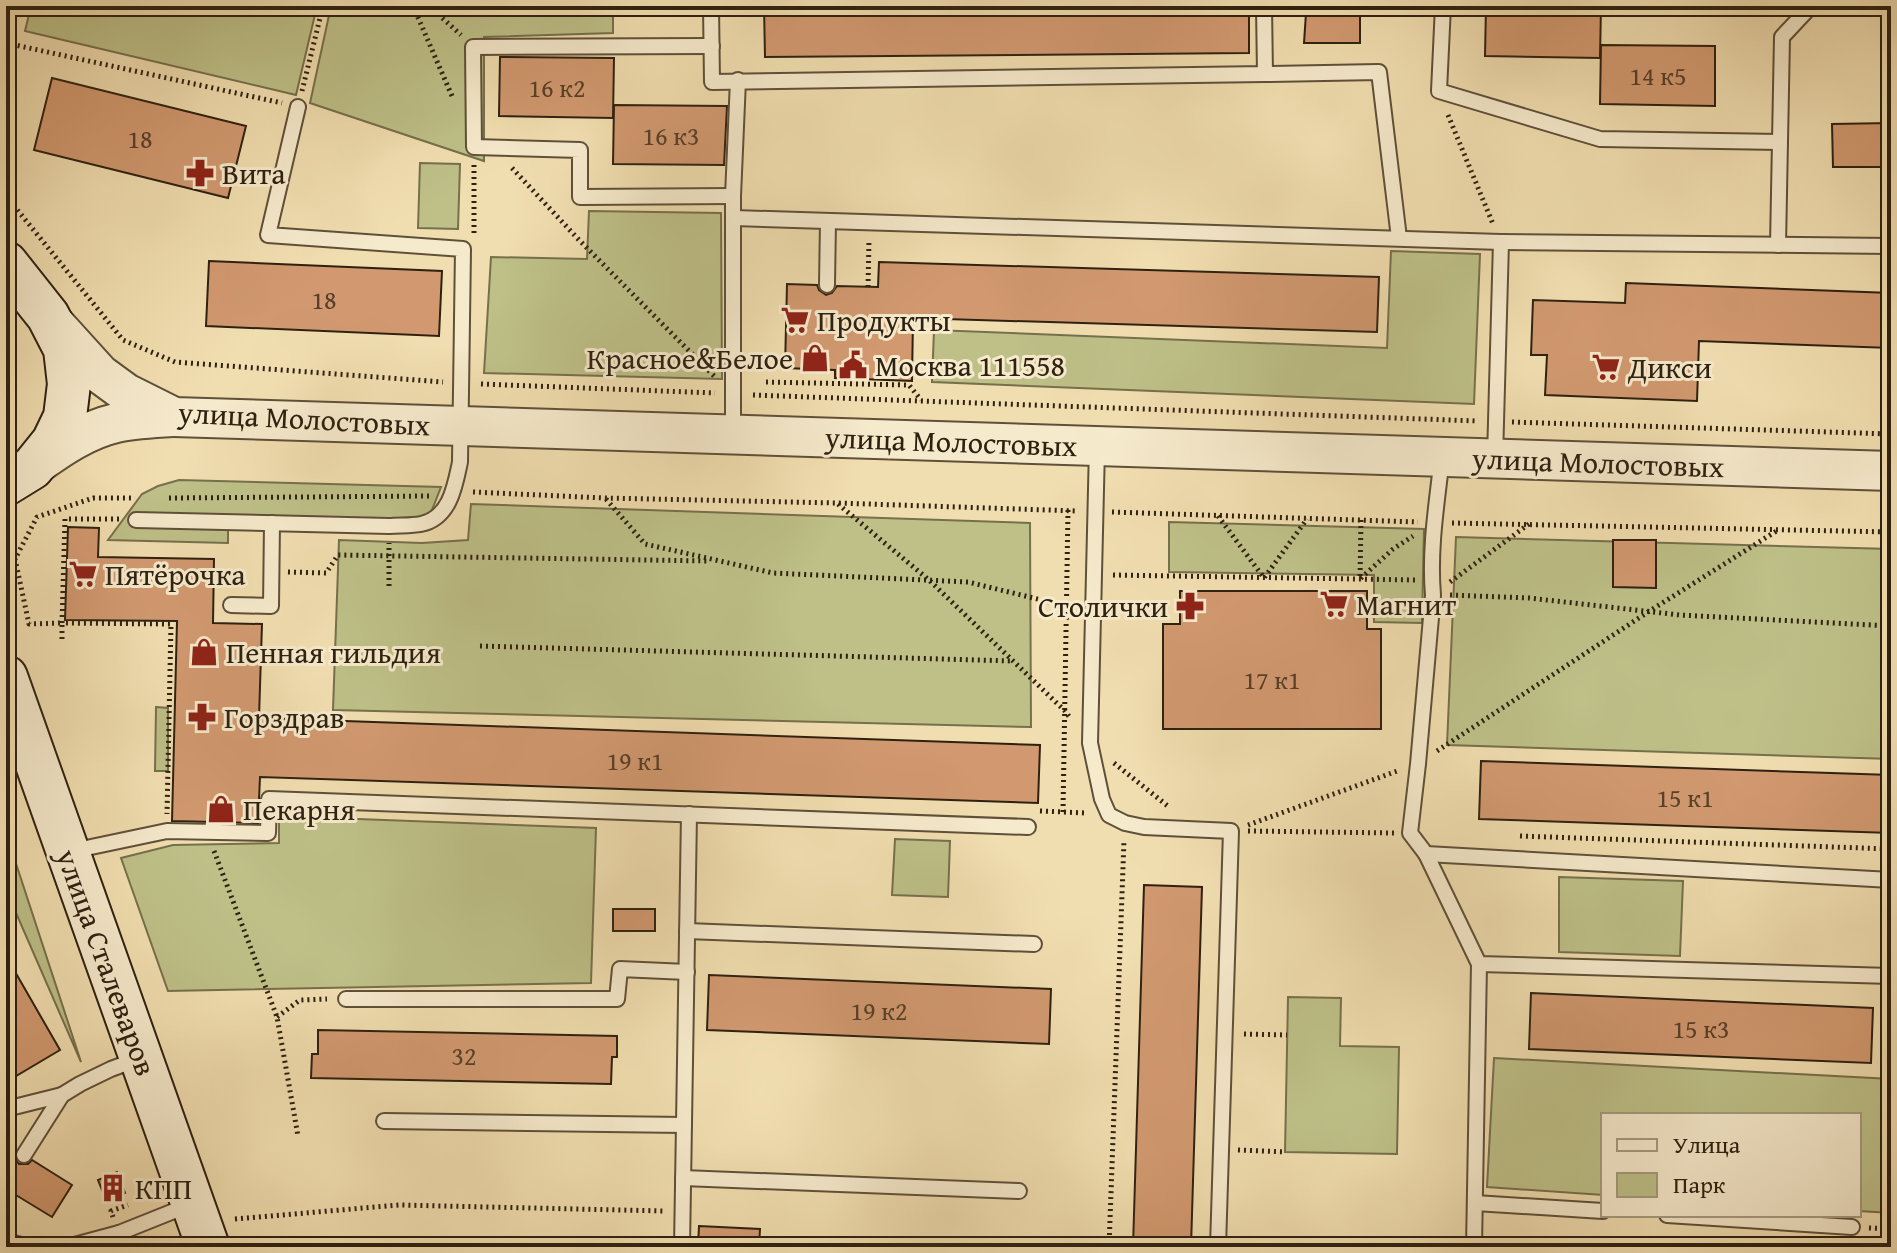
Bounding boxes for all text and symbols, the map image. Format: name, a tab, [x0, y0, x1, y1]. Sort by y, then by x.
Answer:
house number: 14 к5	[1630, 56, 1686, 95]
house number: 16 к2	[529, 68, 585, 107]
house number: 16 к3	[643, 116, 699, 155]
house number: 18	[127, 119, 153, 158]
place label: Вита	[222, 151, 286, 195]
pharmacy icon: Вита	[185, 158, 215, 188]
house number: 18	[311, 280, 337, 319]
place label: Продукты	[817, 298, 951, 342]
supermarket icon: Продукты	[780, 305, 810, 335]
place label: Красное&Белое	[587, 336, 793, 380]
shop icon: Красное&Белое	[800, 343, 830, 373]
place label: Москва 111558	[875, 343, 1065, 387]
place label: Дикси	[1627, 345, 1712, 389]
public building icon: Москва 111558	[838, 350, 868, 380]
supermarket icon: Дикси	[1591, 352, 1621, 382]
street label: улица Молостовых	[176, 389, 432, 447]
street label: улица Молостовых	[823, 415, 1079, 467]
street label: улица Молостовых	[1470, 436, 1726, 488]
place label: Пятёрочка	[105, 552, 246, 596]
supermarket icon: Пятёрочка	[68, 559, 98, 589]
place label: Магнит	[1356, 582, 1457, 626]
place label: Столички	[1038, 584, 1168, 628]
supermarket icon: Магнит	[1319, 589, 1349, 619]
pharmacy icon: Столички	[1175, 591, 1205, 621]
place label: Пенная гильдия	[226, 630, 441, 674]
shop icon: Пенная гильдия	[189, 637, 219, 667]
house number: 17 к1	[1244, 660, 1300, 699]
place label: Горздрав	[224, 695, 344, 739]
pharmacy icon: Горздрав	[187, 702, 217, 732]
house number: 19 к1	[607, 741, 663, 780]
house number: 15 к1	[1657, 778, 1713, 817]
place label: Пекарня	[243, 787, 355, 831]
shop icon: Пекарня	[206, 794, 236, 824]
street label: улица Сталеваров	[45, 842, 168, 1081]
house number: 19 к2	[851, 991, 907, 1030]
house number: 15 к3	[1673, 1009, 1729, 1048]
house number: 32	[451, 1036, 477, 1075]
legend	[1601, 1113, 1861, 1217]
text: Улица	[1673, 1127, 1741, 1162]
place label: КПП	[135, 1166, 192, 1210]
text: Парк	[1673, 1167, 1726, 1202]
building icon: КПП	[98, 1173, 128, 1203]

